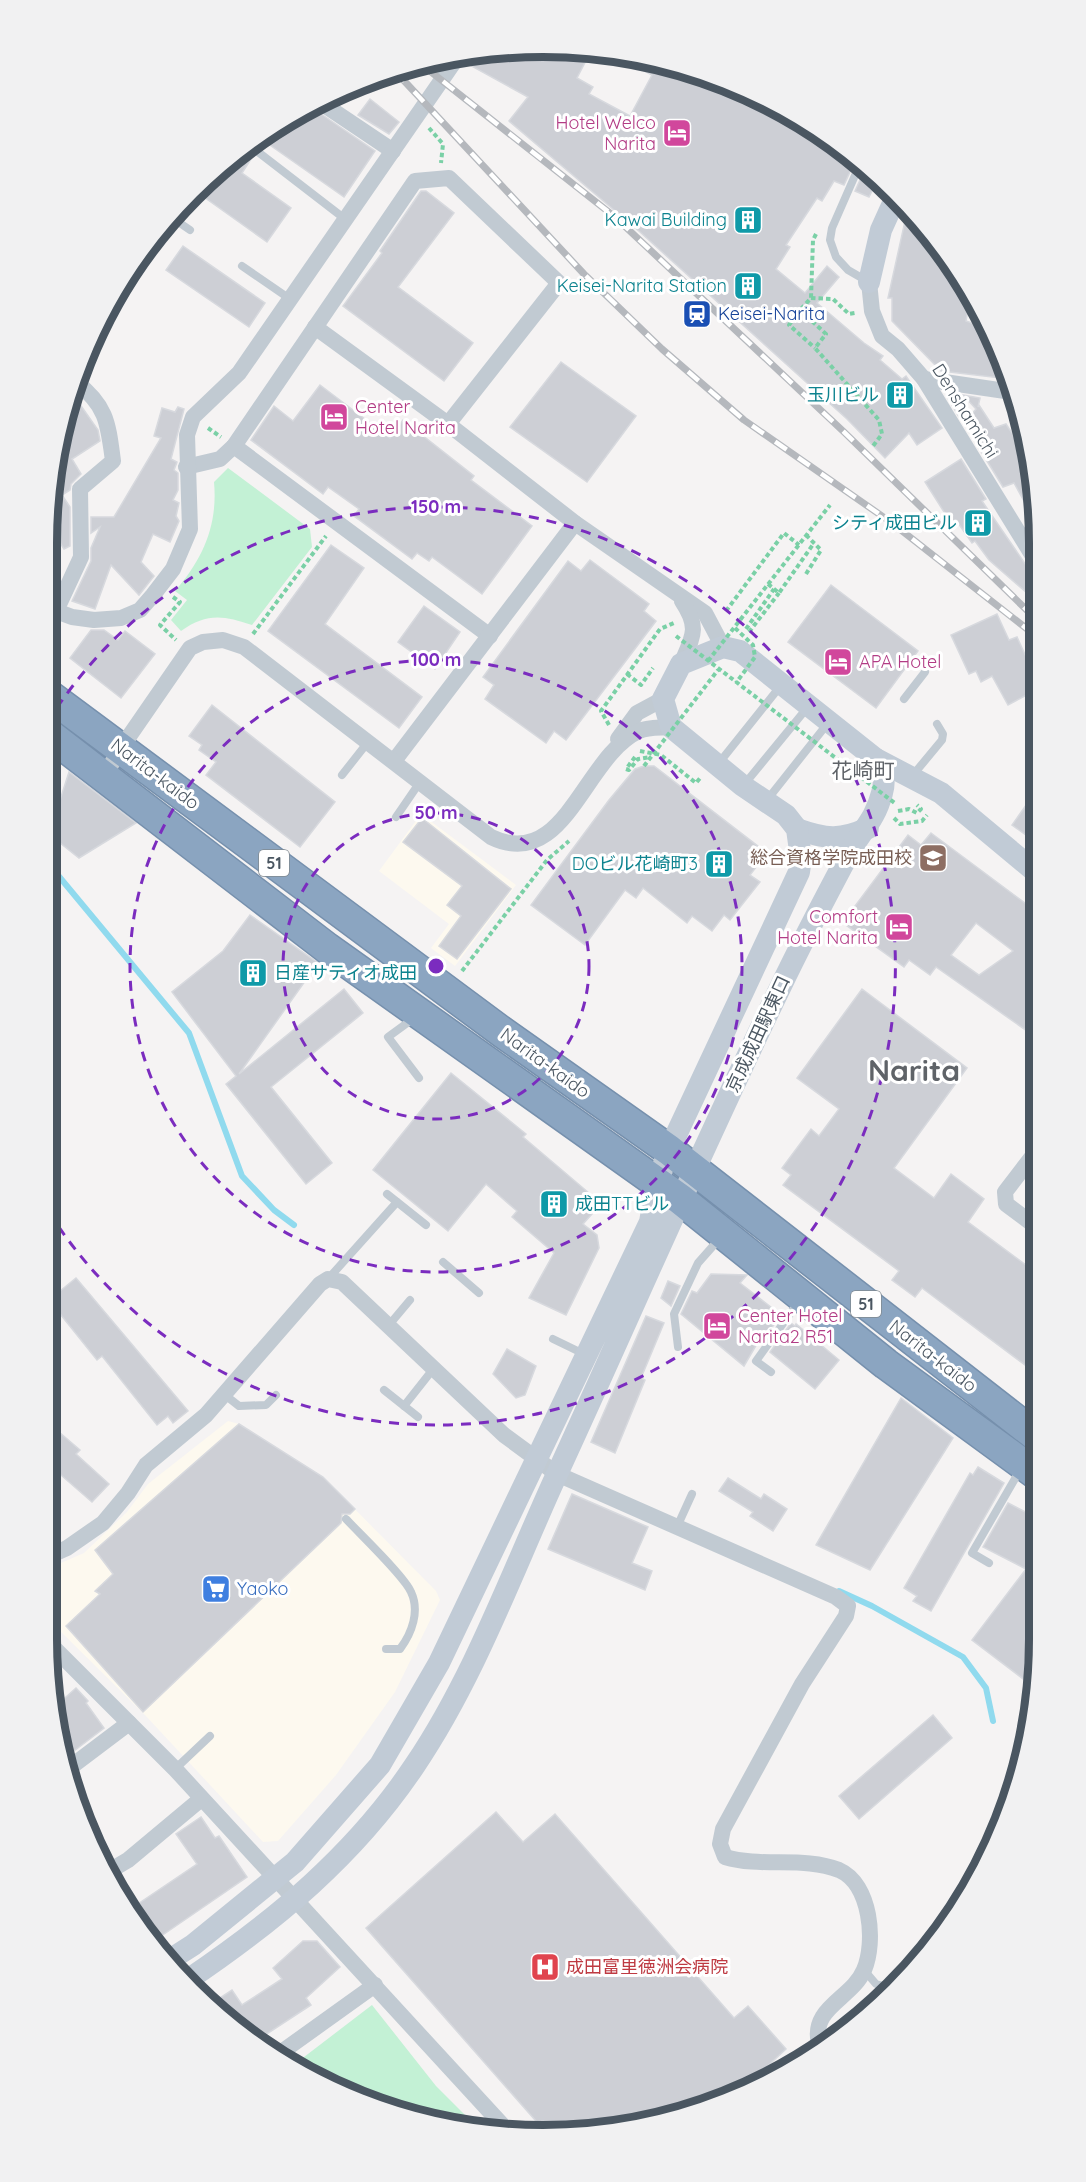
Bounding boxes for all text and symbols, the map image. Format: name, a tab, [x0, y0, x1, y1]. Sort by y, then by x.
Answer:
place label: Hotel Welco Narita	[555, 111, 656, 155]
hotel icon: Hotel Welco Narita	[661, 117, 693, 149]
building icon: Kawai Building	[732, 204, 764, 236]
place label: Kawai Building	[605, 208, 727, 231]
building icon: Keisei-Narita Station	[732, 270, 764, 302]
place label: Keisei-Narita Station	[557, 274, 727, 297]
station icon: Keisei-Narita	[681, 298, 713, 330]
place label: Keisei-Narita	[718, 302, 825, 325]
street label: Denshamichi	[927, 359, 1004, 462]
building icon: 玉川ビル	[884, 379, 916, 411]
place label: 玉川ビル	[807, 383, 879, 406]
place label: Center Hotel Narita	[355, 395, 456, 439]
hotel icon: Center Hotel Narita	[318, 401, 350, 433]
text: 150 m	[411, 495, 461, 518]
building icon: シティ成田ビル	[962, 507, 994, 539]
place label: シティ成田ビル	[832, 511, 957, 534]
hotel icon: APA Hotel	[822, 646, 854, 678]
text: 100 m	[411, 648, 461, 671]
place label: APA Hotel	[859, 650, 941, 673]
street label: Narita-kaido	[106, 733, 204, 814]
district label: 花崎町	[832, 757, 895, 783]
text: 50 m	[414, 801, 458, 824]
school or university icon: 総合資格学院成田校	[917, 842, 949, 874]
place label: 総合資格学院成田校	[750, 846, 912, 869]
building icon: DOビル花崎町3	[703, 848, 735, 880]
road number: 51	[259, 850, 289, 876]
place label: DOビル花崎町3	[572, 852, 698, 875]
place label: Comfort Hotel Narita	[777, 905, 878, 949]
hotel icon: Comfort Hotel Narita	[883, 911, 915, 943]
centre of rings	[426, 956, 446, 976]
building icon: 日産サティオ成田	[237, 957, 269, 989]
place label: 日産サティオ成田	[274, 961, 417, 984]
street label: 京成成田駅東口	[720, 972, 795, 1096]
street label: Narita-kaido	[496, 1022, 594, 1103]
district label: Narita	[868, 1051, 960, 1089]
building icon: 成田TTビル	[538, 1188, 570, 1220]
place label: 成田TTビル	[575, 1192, 669, 1215]
road number: 51	[851, 1291, 881, 1317]
place label: Center Hotel Narita2 R51	[738, 1304, 843, 1348]
hotel icon: Center Hotel Narita2 R51	[701, 1310, 733, 1342]
street label: Narita-kaido	[885, 1314, 982, 1397]
supermarket icon: Yaoko	[200, 1573, 232, 1605]
place label: Yaoko	[237, 1577, 288, 1600]
hospital icon: 成田富里徳洲会病院	[529, 1951, 561, 1983]
place label: 成田富里徳洲会病院	[566, 1955, 728, 1978]

